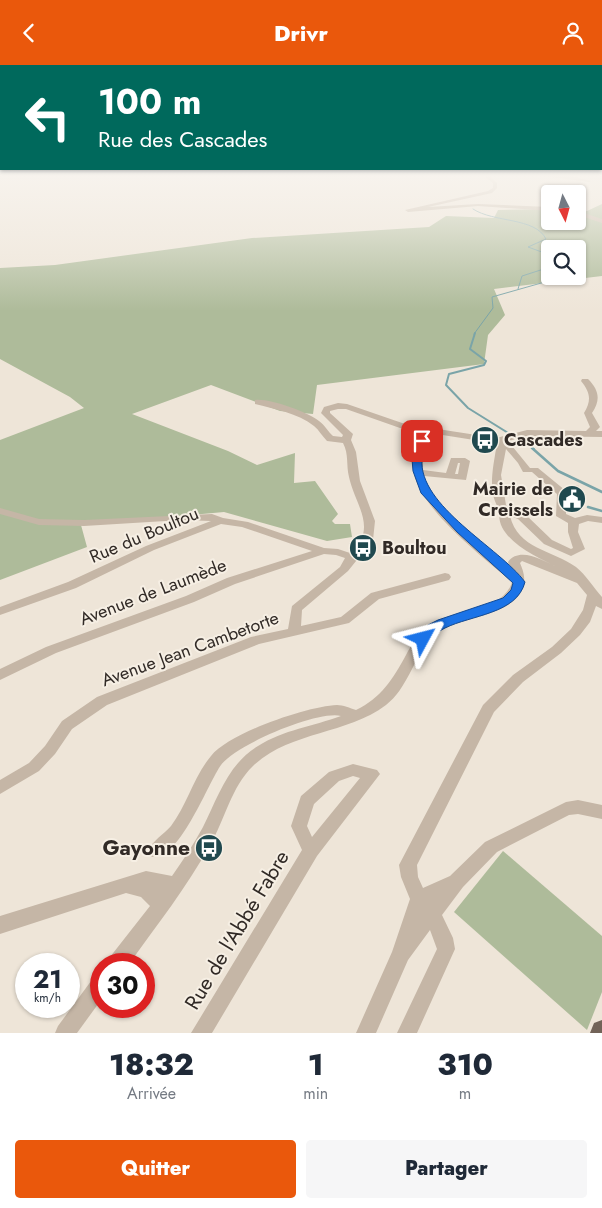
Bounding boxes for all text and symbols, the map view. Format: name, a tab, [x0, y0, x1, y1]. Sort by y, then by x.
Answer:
text: Drivr	[274, 17, 328, 49]
icon: back	[15, 19, 43, 47]
icon: person	[559, 19, 587, 47]
text: 100 m	[98, 77, 201, 127]
icon: left	[15, 85, 80, 150]
text: Rue des Cascades	[98, 123, 268, 155]
north arrow	[541, 185, 586, 230]
map controls	[541, 185, 586, 285]
button: search	[541, 240, 586, 285]
pin	[401, 420, 443, 462]
bus stop icon: Cascades	[470, 425, 500, 455]
icon: arrive	[408, 427, 436, 455]
place label: Cascades	[504, 427, 583, 453]
place label: Mairie de Creissels	[473, 476, 553, 523]
public building icon: Mairie de Creissels	[557, 484, 587, 514]
street label: Rue du Boultou	[85, 500, 203, 570]
bus stop icon: Boultou	[348, 533, 378, 563]
place label: Boultou	[382, 535, 446, 561]
street label: Avenue de Laumède	[76, 552, 230, 632]
street label: Avenue Jean Cambetorte	[98, 605, 282, 693]
position arrow	[396, 612, 448, 664]
place label: Gayonne	[102, 833, 190, 863]
bus stop icon: Gayonne	[194, 833, 224, 863]
street label: Rue de l'Abbé Fabre	[177, 844, 297, 1015]
speed limit sign: 30	[90, 953, 155, 1018]
text: 21	[33, 961, 62, 997]
text: km/h	[34, 989, 61, 1007]
text: 18:32	[109, 1043, 194, 1086]
text: 1	[308, 1043, 324, 1086]
text: 310	[437, 1043, 493, 1086]
text: Arrivée	[127, 1082, 176, 1105]
text: min	[303, 1082, 328, 1105]
text: m	[459, 1082, 471, 1105]
button: Quitter	[15, 1140, 296, 1198]
button: Partager	[306, 1140, 587, 1198]

